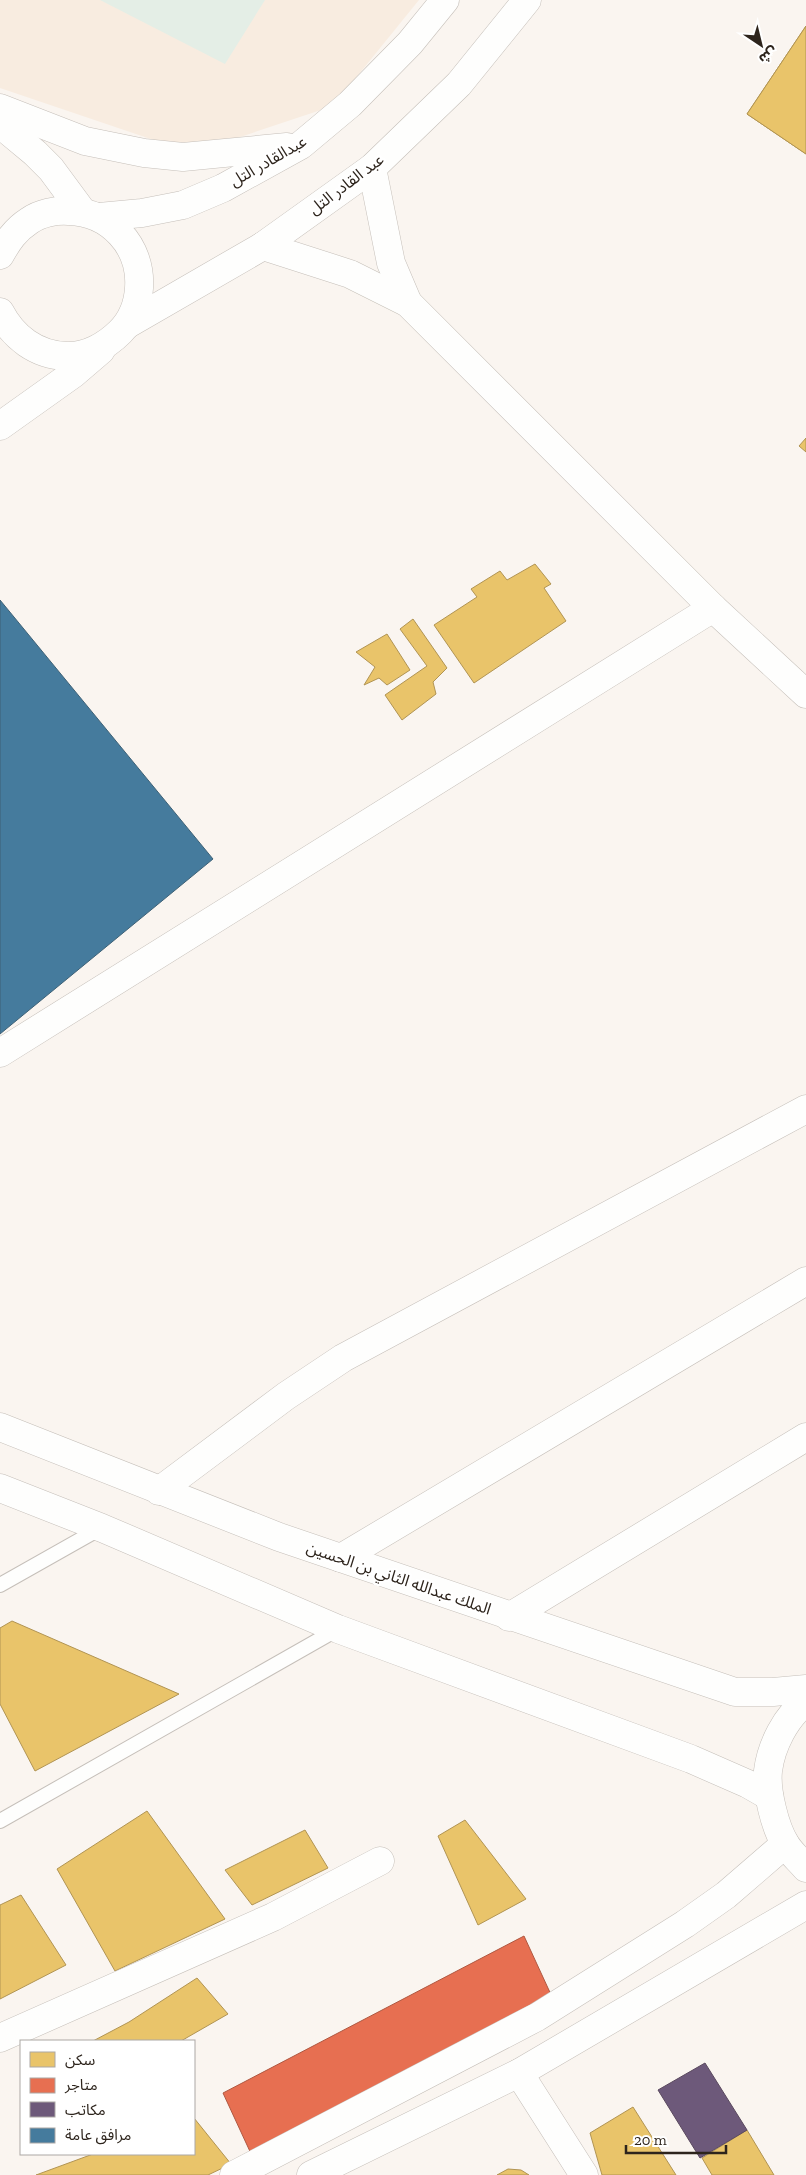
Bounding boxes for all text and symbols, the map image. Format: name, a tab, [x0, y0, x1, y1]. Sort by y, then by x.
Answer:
north arrow	[736, 20, 786, 70]
text: ش	[755, 43, 781, 68]
street label: عبدالقادر التل	[226, 131, 310, 191]
street label: عبد القادر التل	[305, 150, 387, 218]
street label: الملك عبدالله الثاني بن الحسين	[303, 1537, 494, 1621]
legend	[20, 2040, 195, 2155]
text: سكن	[65, 2051, 96, 2069]
text: متاجر	[64, 2076, 98, 2094]
text: مكاتب	[65, 2101, 106, 2119]
scale bar	[626, 2122, 726, 2154]
text: مرافق عامة	[65, 2126, 131, 2145]
text: 20 m	[634, 2131, 667, 2149]

